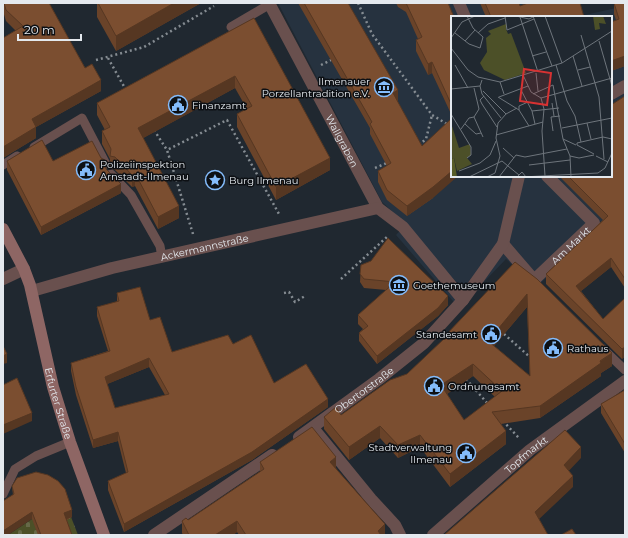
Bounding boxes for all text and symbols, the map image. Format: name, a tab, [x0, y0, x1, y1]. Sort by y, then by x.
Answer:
scale bar	[18, 16, 81, 42]
inset map	[451, 16, 612, 177]
text: 20 m	[24, 22, 55, 37]
place label: Ilmenauer Porzellantradition e.V.	[262, 75, 370, 100]
museum icon: Ilmenauer Porzellantradition e.V.	[373, 76, 395, 98]
public building icon: Finanzamt	[167, 94, 189, 116]
place label: Finanzamt	[192, 99, 246, 112]
street label: Wallgraben	[323, 112, 362, 169]
place label: Polizeiinspektion Arnstadt-Ilmenau	[100, 158, 189, 183]
public building icon: Polizeiinspektion Arnstadt-Ilmenau	[75, 159, 97, 181]
place icon: Burg Ilmenau	[204, 169, 226, 191]
place label: Burg Ilmenau	[229, 174, 298, 187]
street label: Am Markt	[548, 223, 593, 267]
street label: Ackermannstraße	[159, 231, 250, 263]
museum icon: Goethemuseum	[388, 274, 410, 296]
place label: Goethemuseum	[413, 279, 495, 292]
public building icon: Standesamt	[480, 323, 502, 345]
place label: Standesamt	[416, 328, 477, 341]
public building icon: Rathaus	[542, 337, 564, 359]
place label: Rathaus	[567, 342, 609, 355]
street label: Obertorstraße	[331, 364, 396, 416]
street label: Erfurter Straße	[42, 366, 75, 441]
public building icon: Ordnungsamt	[423, 375, 445, 397]
place label: Ordnungsamt	[448, 380, 520, 393]
street label: Topfmarkt	[502, 433, 550, 476]
place label: Stadtverwaltung Ilmenau	[368, 441, 452, 466]
public building icon: Stadtverwaltung Ilmenau	[455, 442, 477, 464]

